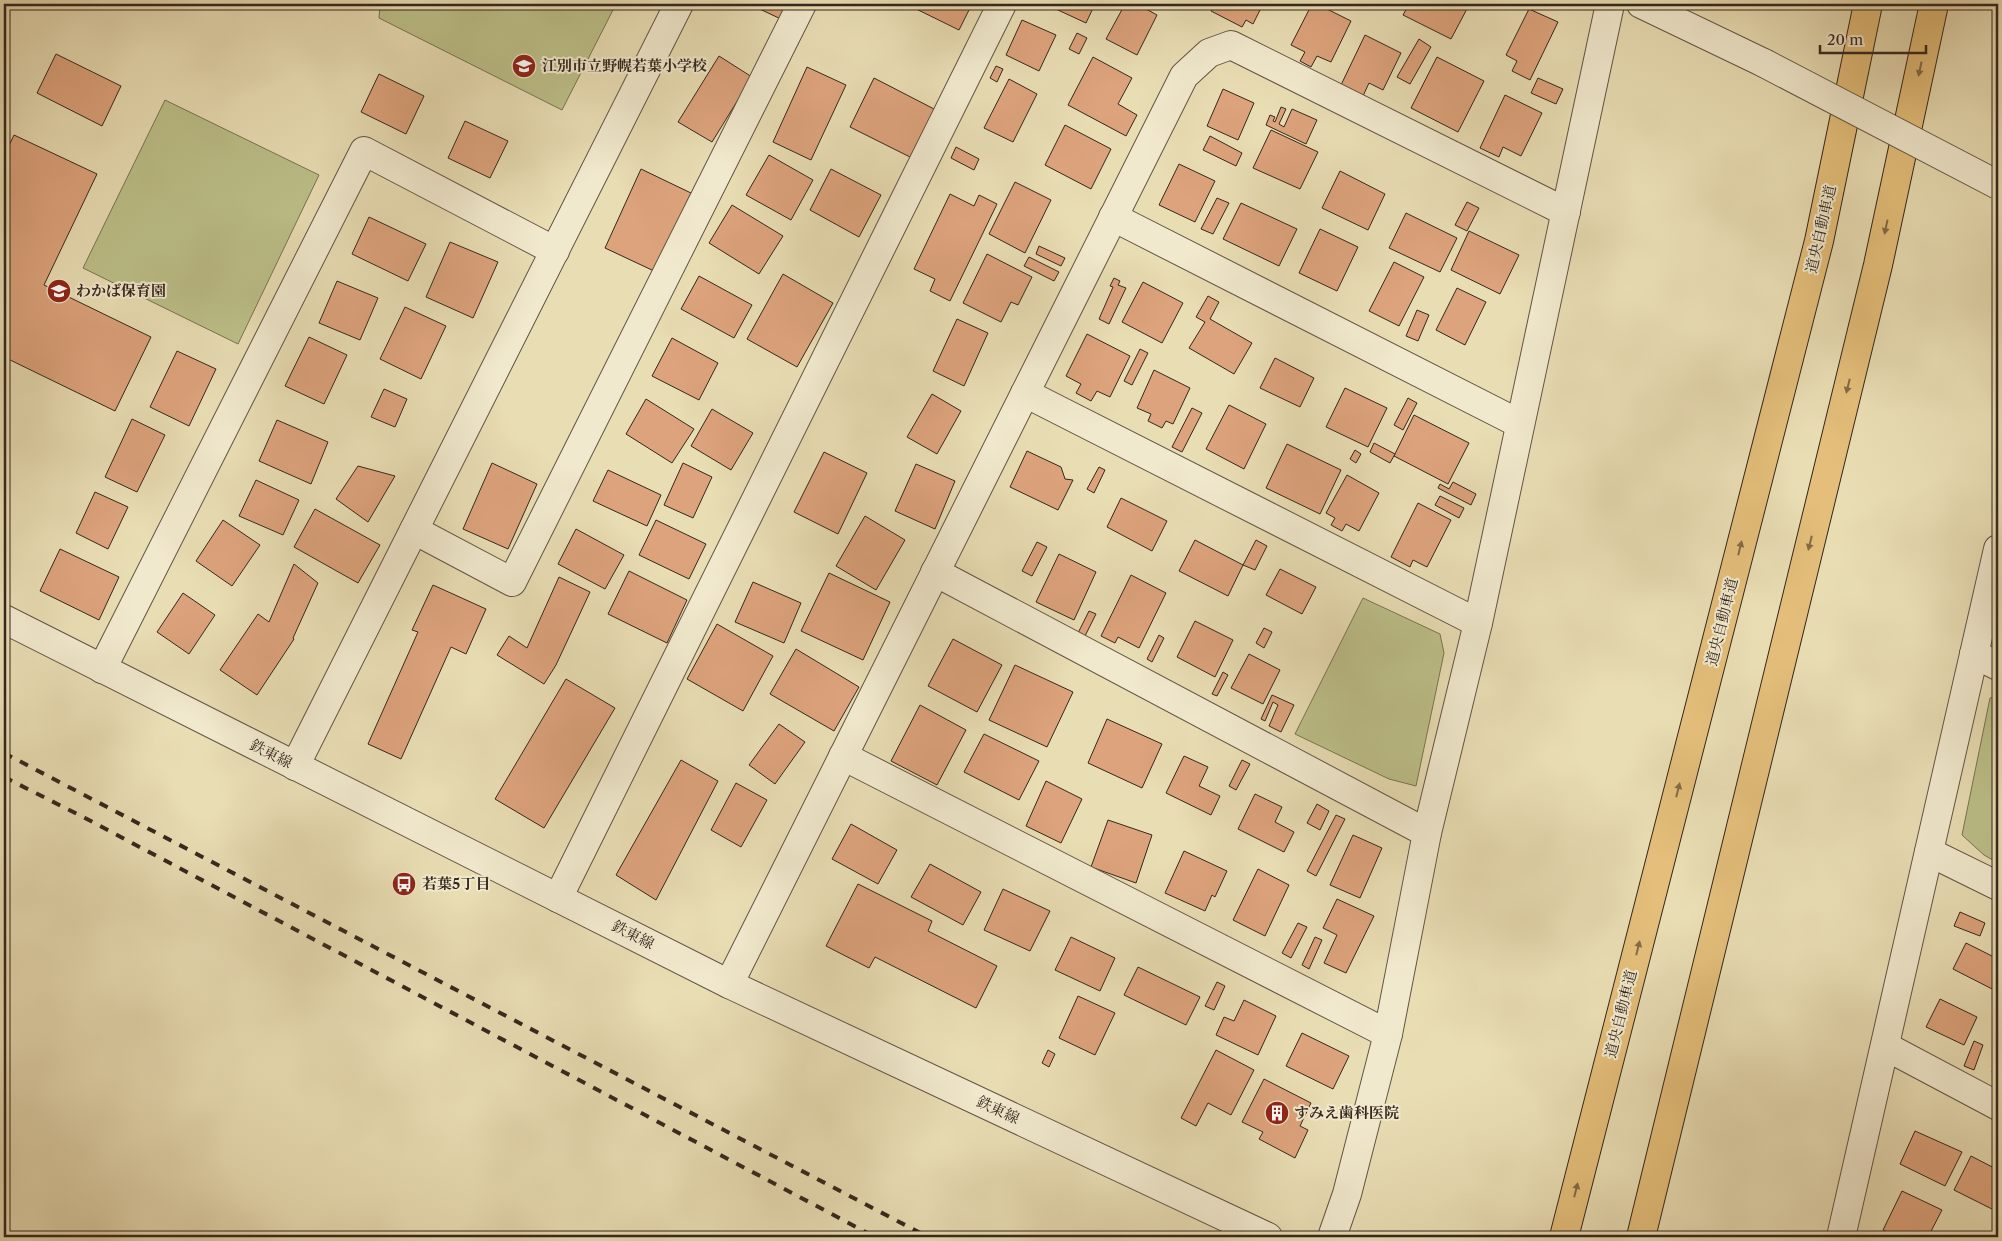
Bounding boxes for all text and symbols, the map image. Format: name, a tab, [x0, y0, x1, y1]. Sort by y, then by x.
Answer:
scale bar	[1820, 22, 1926, 54]
text: 20 m	[1827, 30, 1863, 49]
school or university icon: 江別市立野幌若葉小学校	[511, 53, 537, 79]
place label: 江別市立野幌若葉小学校	[542, 56, 707, 75]
one-way arrow	[1916, 61, 1924, 76]
street label: 道央自動車道	[1801, 183, 1840, 275]
one-way arrow	[1881, 220, 1889, 236]
school or university icon: わかば保育園	[46, 278, 72, 304]
place label: わかば保育園	[76, 281, 166, 300]
one-way arrow	[1844, 378, 1852, 393]
one-way arrow	[1806, 536, 1814, 551]
one-way arrow	[1737, 541, 1745, 556]
street label: 道央自動車道	[1701, 576, 1742, 668]
street label: 鉄東線	[247, 735, 296, 772]
one-way arrow	[1675, 783, 1683, 798]
bus stop icon: 若葉5丁目	[391, 871, 417, 897]
place label: 若葉5丁目	[422, 874, 490, 893]
street label: 鉄東線	[609, 916, 658, 953]
one-way arrow	[1634, 940, 1642, 955]
street label: 道央自動車道	[1600, 968, 1641, 1060]
street label: 鉄東線	[974, 1091, 1023, 1128]
building icon: すみえ歯科医院	[1264, 1100, 1290, 1126]
place label: すみえ歯科医院	[1294, 1103, 1399, 1122]
one-way arrow	[1572, 1183, 1580, 1198]

